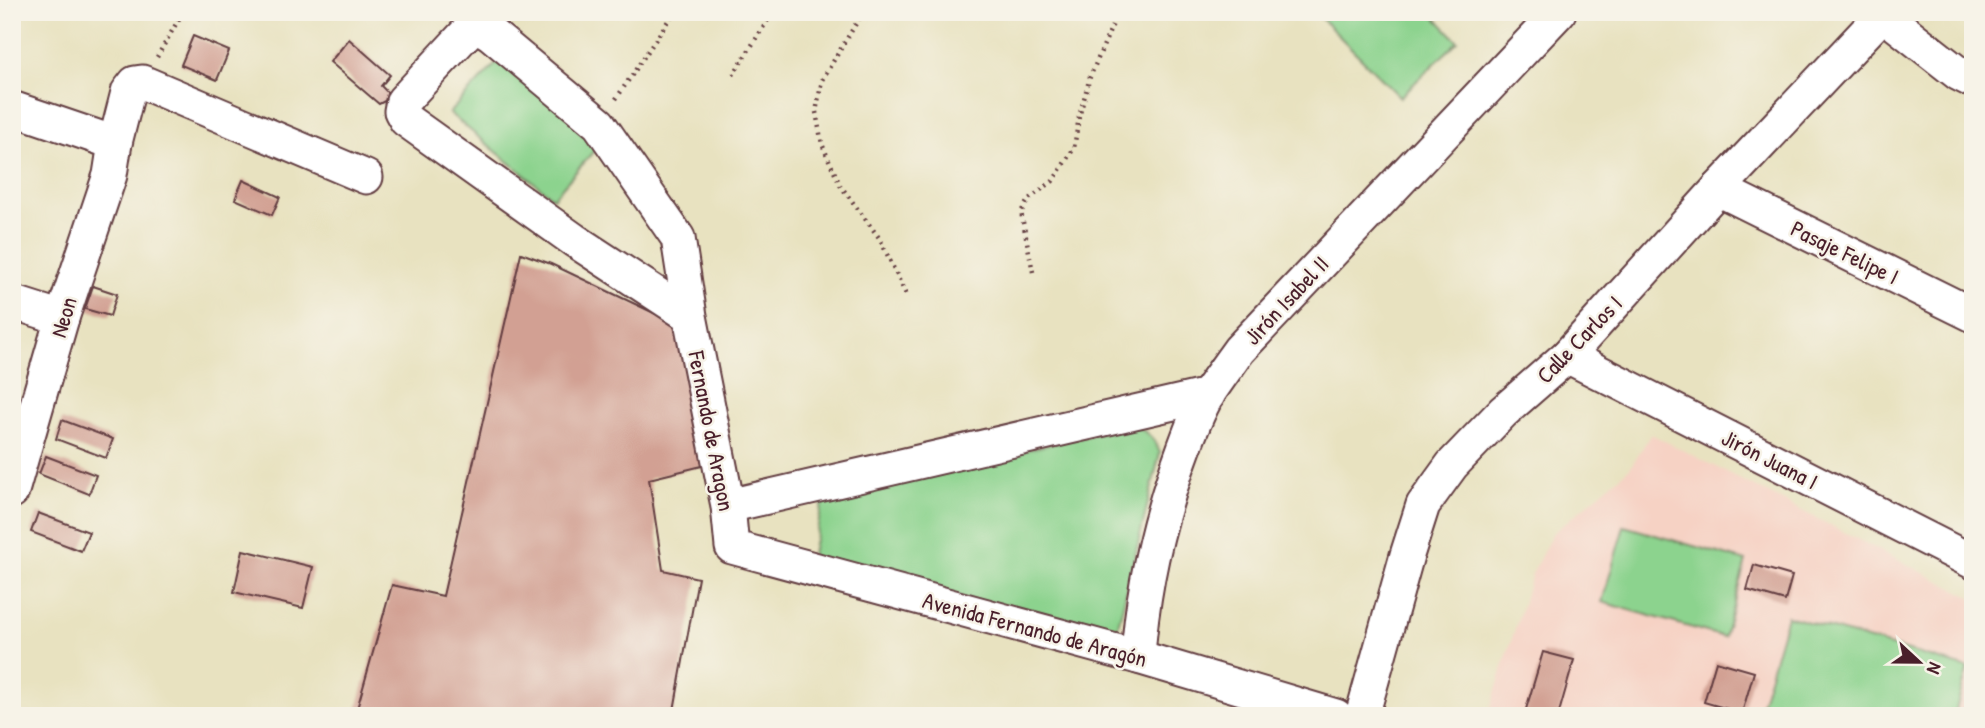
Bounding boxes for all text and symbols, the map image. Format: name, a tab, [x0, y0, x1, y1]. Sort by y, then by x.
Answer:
street label: Pasaje Felipe I	[1786, 213, 1904, 291]
street label: Jirón Isabel II	[1237, 249, 1335, 351]
street label: Calle Carlos I	[1529, 288, 1629, 390]
street label: Neon	[42, 293, 84, 341]
street label: Fernando de Aragon	[681, 347, 743, 514]
street label: Jirón Juana I	[1716, 422, 1824, 496]
street label: Avenida Fernando de Aragón	[920, 584, 1150, 674]
north arrow	[1884, 626, 1954, 696]
text: N	[1921, 659, 1949, 678]

